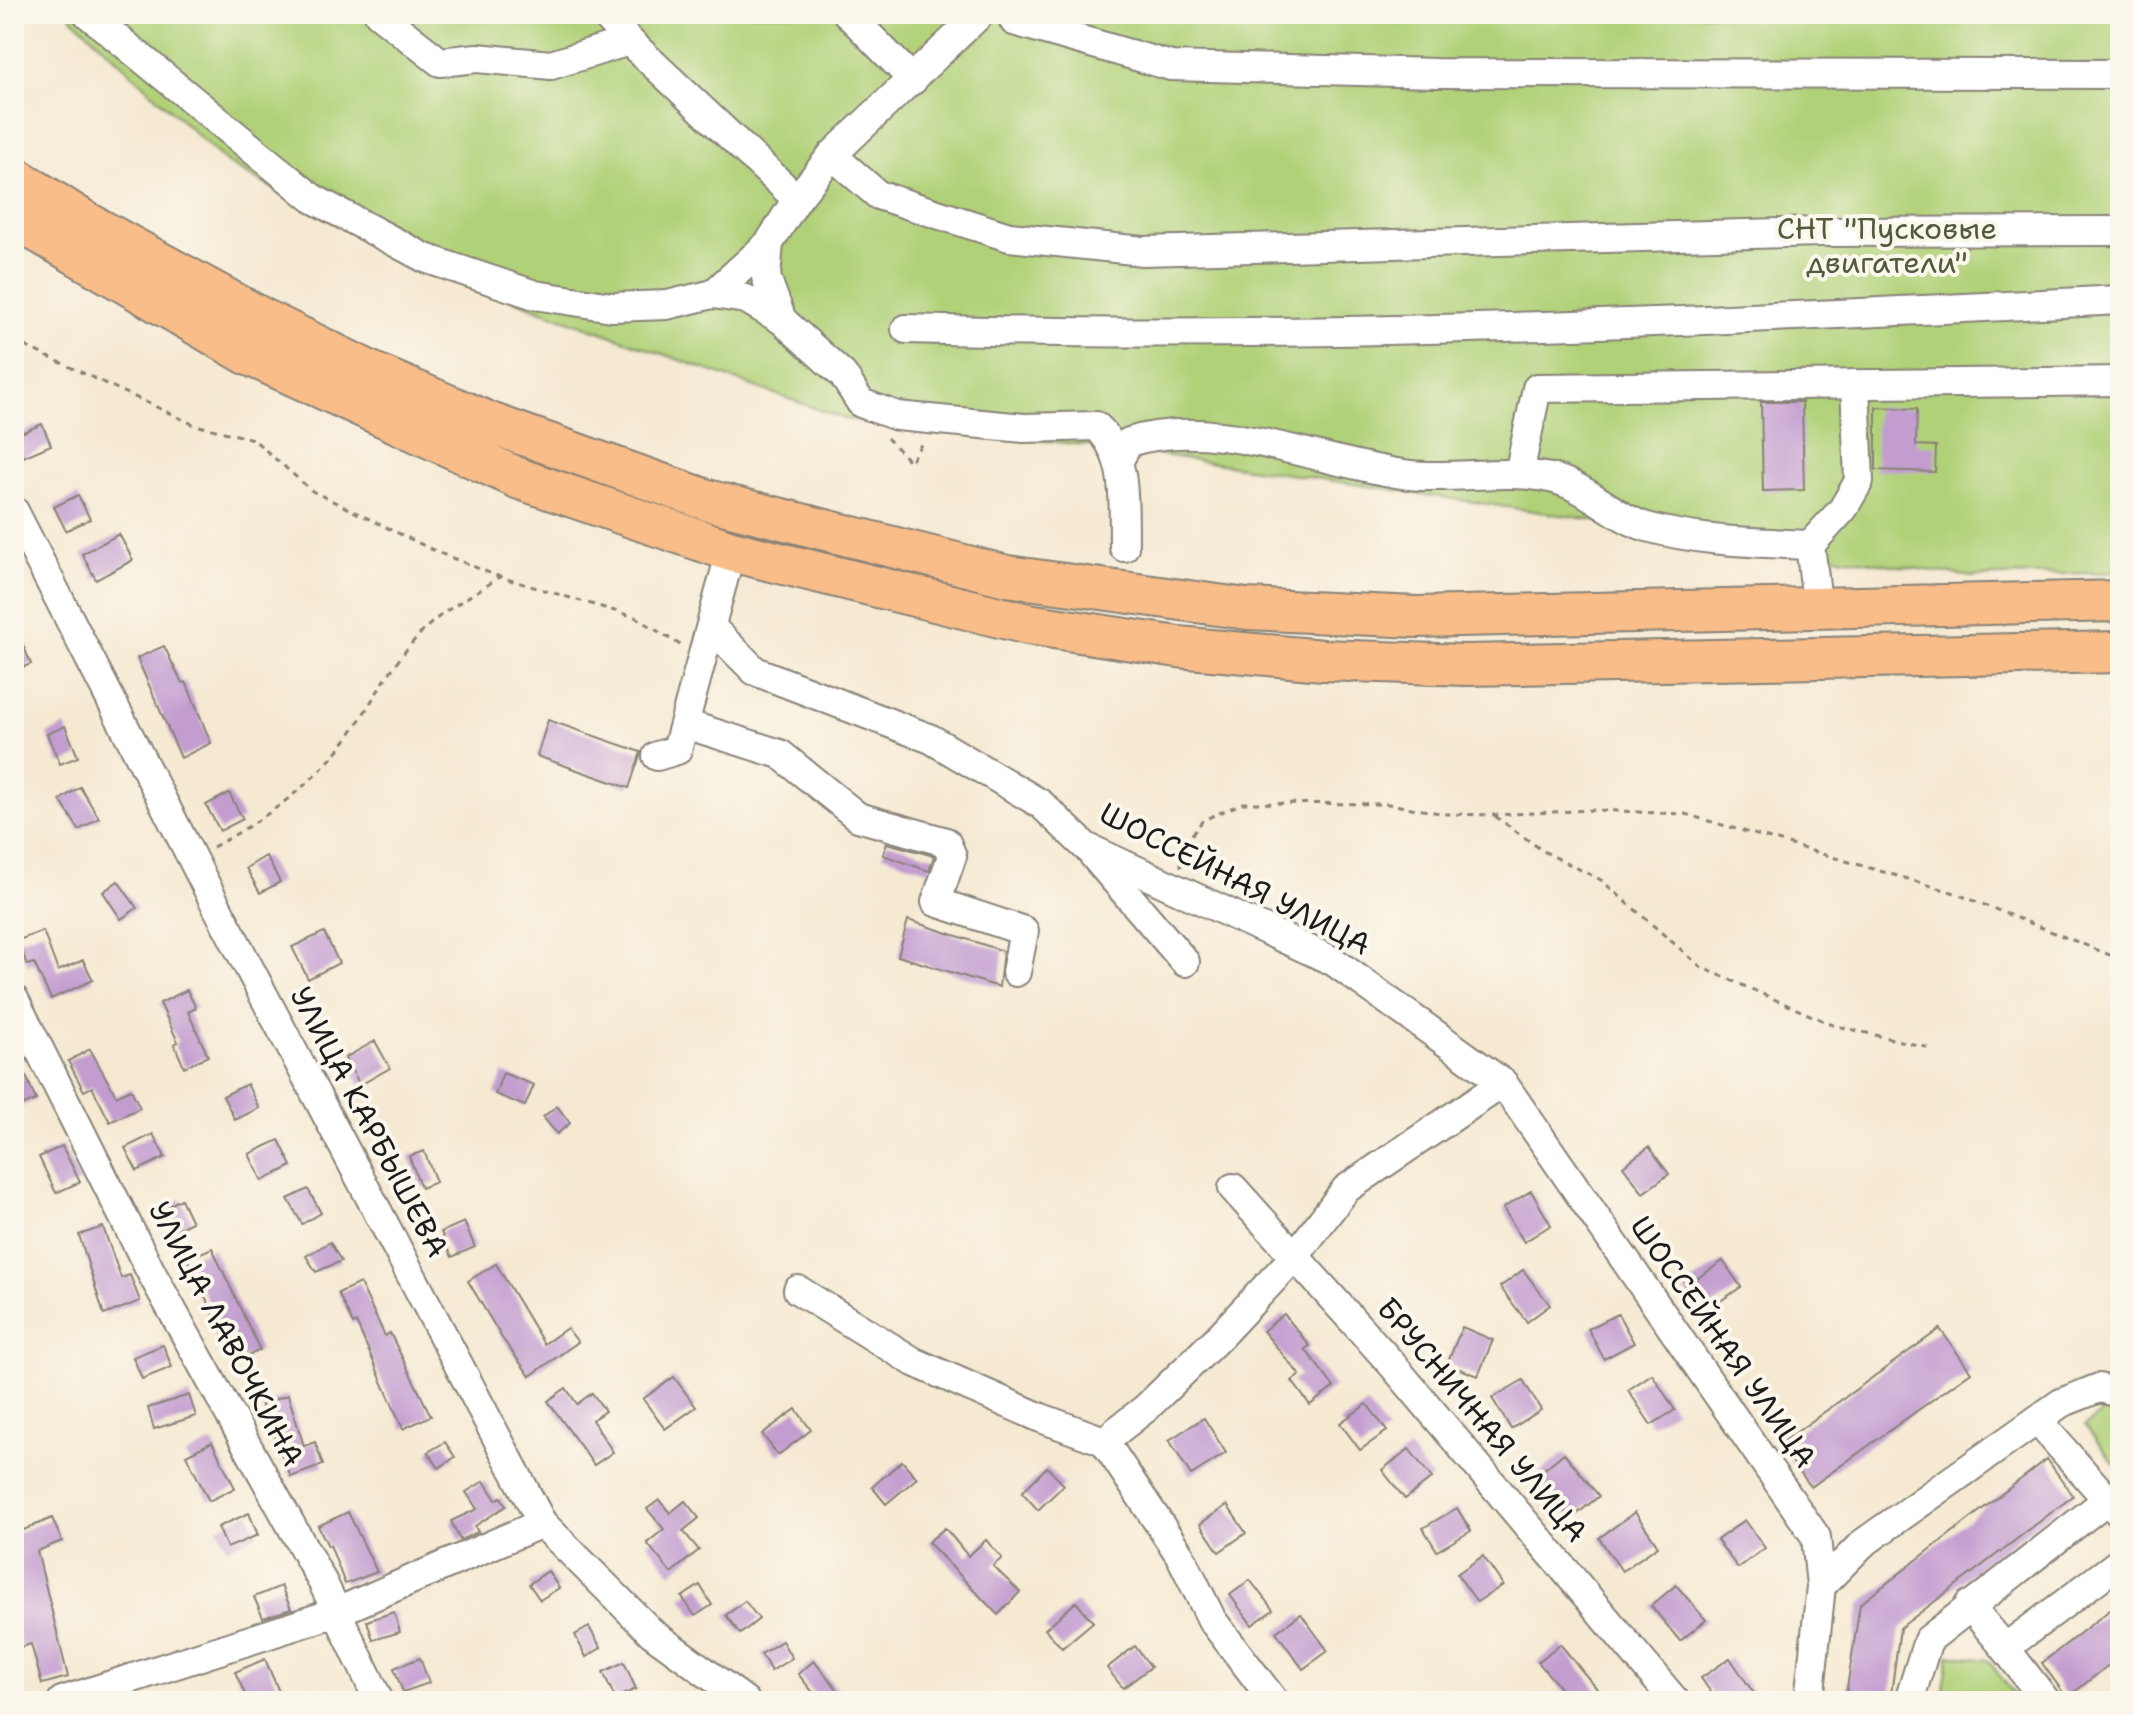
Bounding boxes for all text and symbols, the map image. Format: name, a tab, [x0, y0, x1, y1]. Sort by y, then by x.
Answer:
park label: СНТ "Пусковые двигатели"	[1777, 208, 1997, 283]
street label: ШОССЕЙНАЯ УЛИЦА	[1093, 792, 1378, 965]
street label: УЛИЦА КАРБЫШЕВА	[281, 979, 458, 1264]
street label: УЛИЦА ЛАВОЧКИНА	[139, 1194, 314, 1474]
street label: ШОССЕЙНАЯ УЛИЦА	[1621, 1207, 1826, 1476]
street label: БРУСНИЧНАЯ УЛИЦА	[1368, 1289, 1597, 1551]

